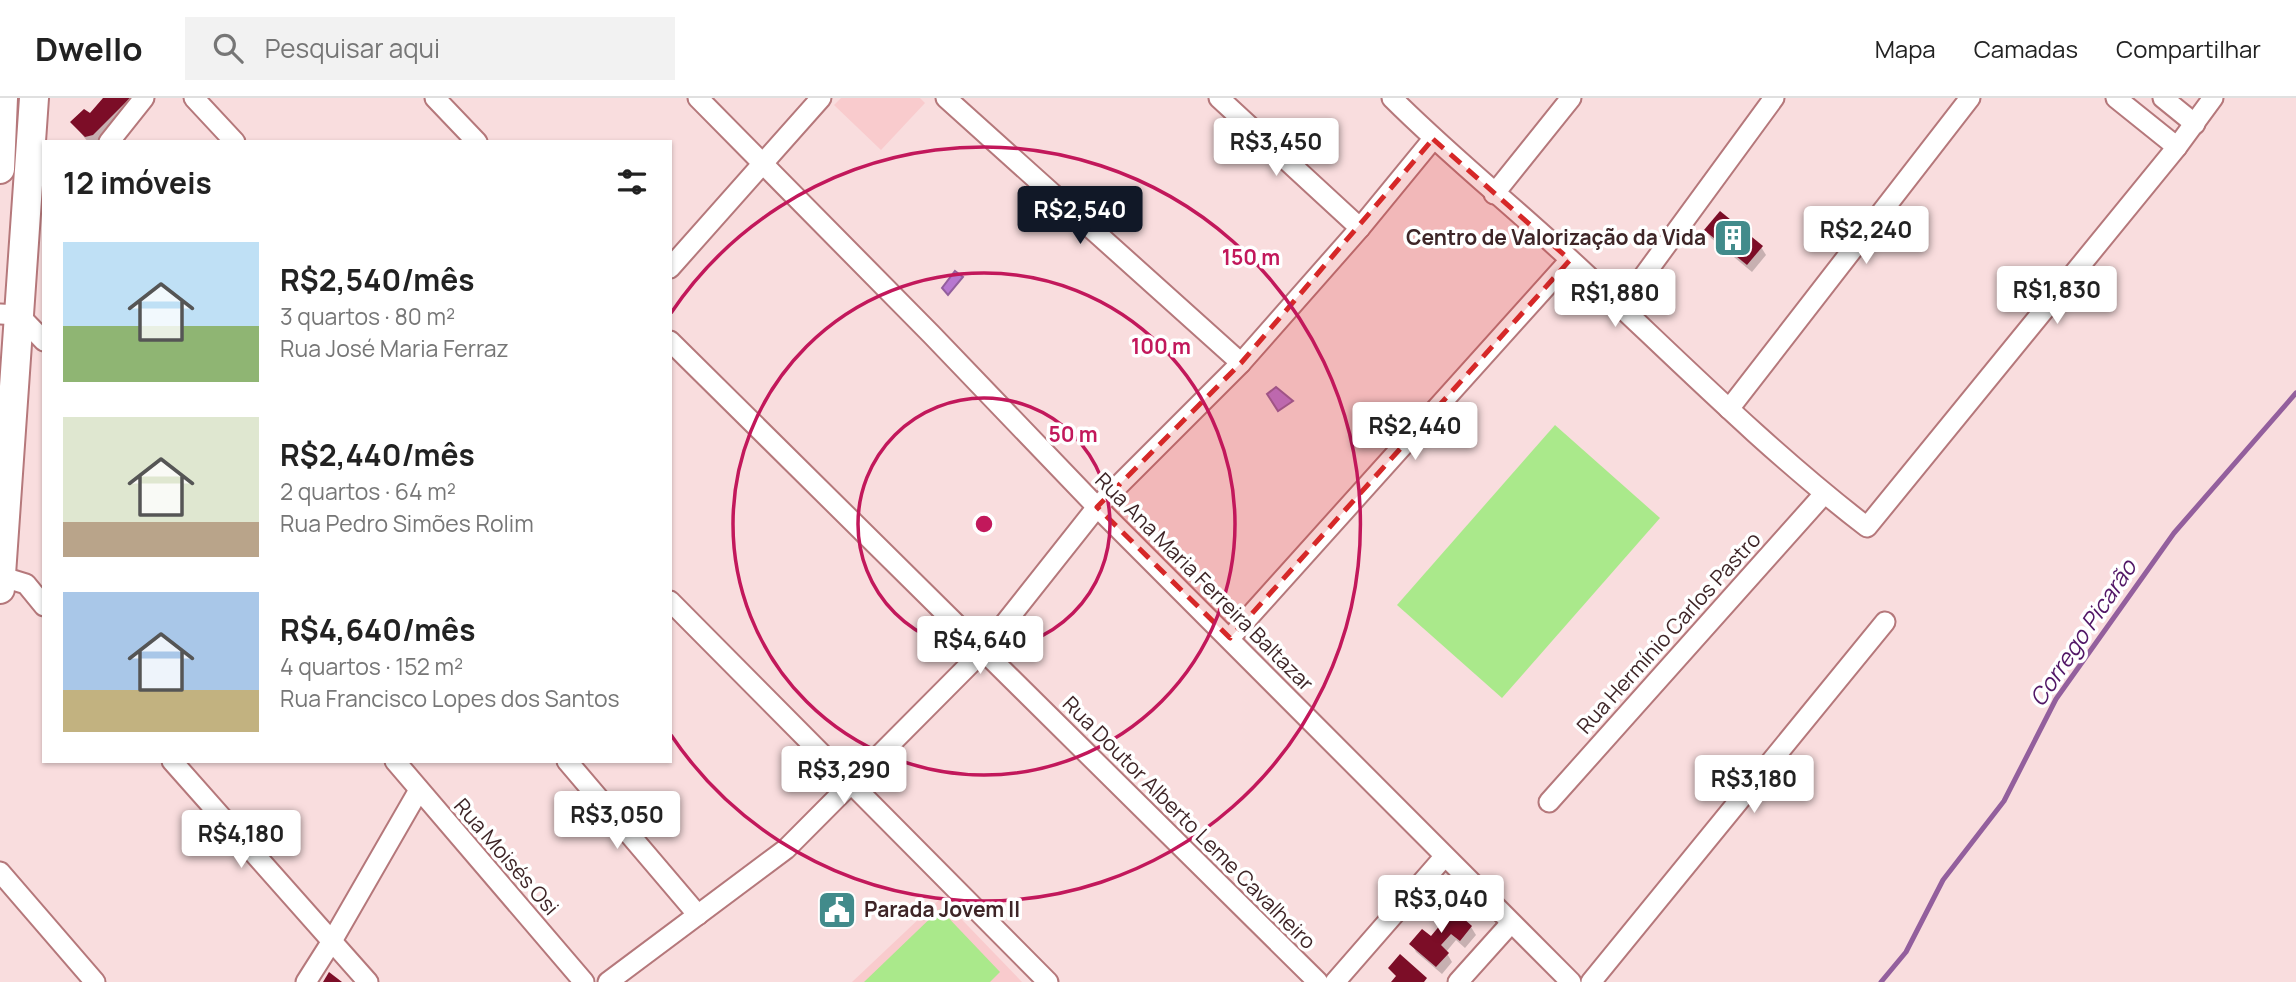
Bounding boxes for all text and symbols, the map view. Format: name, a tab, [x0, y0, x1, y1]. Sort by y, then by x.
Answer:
search box	[185, 17, 675, 80]
text: Dwello	[35, 26, 143, 71]
icon: search	[209, 29, 247, 67]
text: Pesquisar aqui	[265, 30, 440, 66]
text: Mapa	[1875, 32, 1936, 65]
text: Camadas	[1974, 32, 2078, 65]
text: Compartilhar	[2116, 32, 2261, 65]
pin: R$3,450	[1211, 118, 1341, 178]
text: R$3,450	[1230, 125, 1322, 157]
text: 12 imóveis	[63, 162, 212, 203]
icon: filters	[613, 163, 651, 201]
pin: R$2,540	[1015, 186, 1145, 246]
text: R$2,540	[1034, 193, 1126, 225]
pin: R$2,240	[1801, 206, 1931, 266]
text: R$2,240	[1820, 213, 1912, 245]
building icon: Centro de Valorização da Vida	[1712, 217, 1754, 259]
place label: Centro de Valorização da Vida	[1406, 223, 1706, 251]
text: 150 m	[1222, 243, 1280, 271]
text: R$2,540/mês	[280, 259, 475, 300]
pin: R$1,830	[1992, 266, 2122, 326]
icon: home	[119, 270, 203, 354]
pin: R$1,880	[1550, 270, 1680, 329]
text: R$1,830	[2013, 273, 2101, 305]
text: R$1,880	[1570, 276, 1660, 308]
text: 3 quartos · 80 m²	[280, 300, 455, 332]
text: Rua José Maria Ferraz	[280, 332, 509, 364]
text: 100 m	[1131, 332, 1191, 360]
pin: R$2,440	[1350, 402, 1480, 462]
text: R$2,440	[1368, 409, 1462, 441]
text: 50 m	[1048, 420, 1098, 448]
text: R$2,440/mês	[280, 434, 475, 475]
icon: home	[119, 445, 203, 529]
street label: Rua Ana Maria Ferreira Baltazar	[1090, 466, 1320, 697]
text: 2 quartos · 64 m²	[280, 475, 456, 507]
text: Rua Pedro Simões Rolim	[280, 507, 534, 539]
centre of rings	[972, 512, 996, 536]
street label: Rua Hermínio Carlos Pastro	[1570, 526, 1766, 739]
water label: Corrego Picarão	[2021, 552, 2144, 712]
text: R$4,640/mês	[280, 609, 475, 650]
pin: R$4,640	[915, 616, 1045, 676]
icon: home	[119, 620, 203, 704]
text: R$4,640	[933, 623, 1027, 655]
text: 4 quartos · 152 m²	[280, 650, 463, 682]
text: Rua Francisco Lopes dos Santos	[280, 682, 620, 714]
street label: Rua Doutor Alberto Leme Cavalheiro	[1057, 690, 1322, 955]
pin: R$3,290	[779, 746, 909, 806]
text: R$3,290	[797, 753, 891, 785]
pin: R$3,180	[1689, 756, 1819, 815]
text: R$3,180	[1711, 762, 1797, 794]
street label: Rua Moisés Osi	[448, 792, 565, 921]
pin: R$3,050	[552, 792, 682, 851]
text: R$3,050	[570, 798, 664, 830]
pin: R$4,180	[176, 810, 306, 870]
text: R$4,180	[198, 817, 284, 849]
pin: R$3,040	[1376, 876, 1506, 935]
text: R$3,040	[1394, 882, 1488, 914]
public building icon: Parada Jovem II	[816, 889, 858, 931]
place label: Parada Jovem II	[864, 895, 1020, 923]

